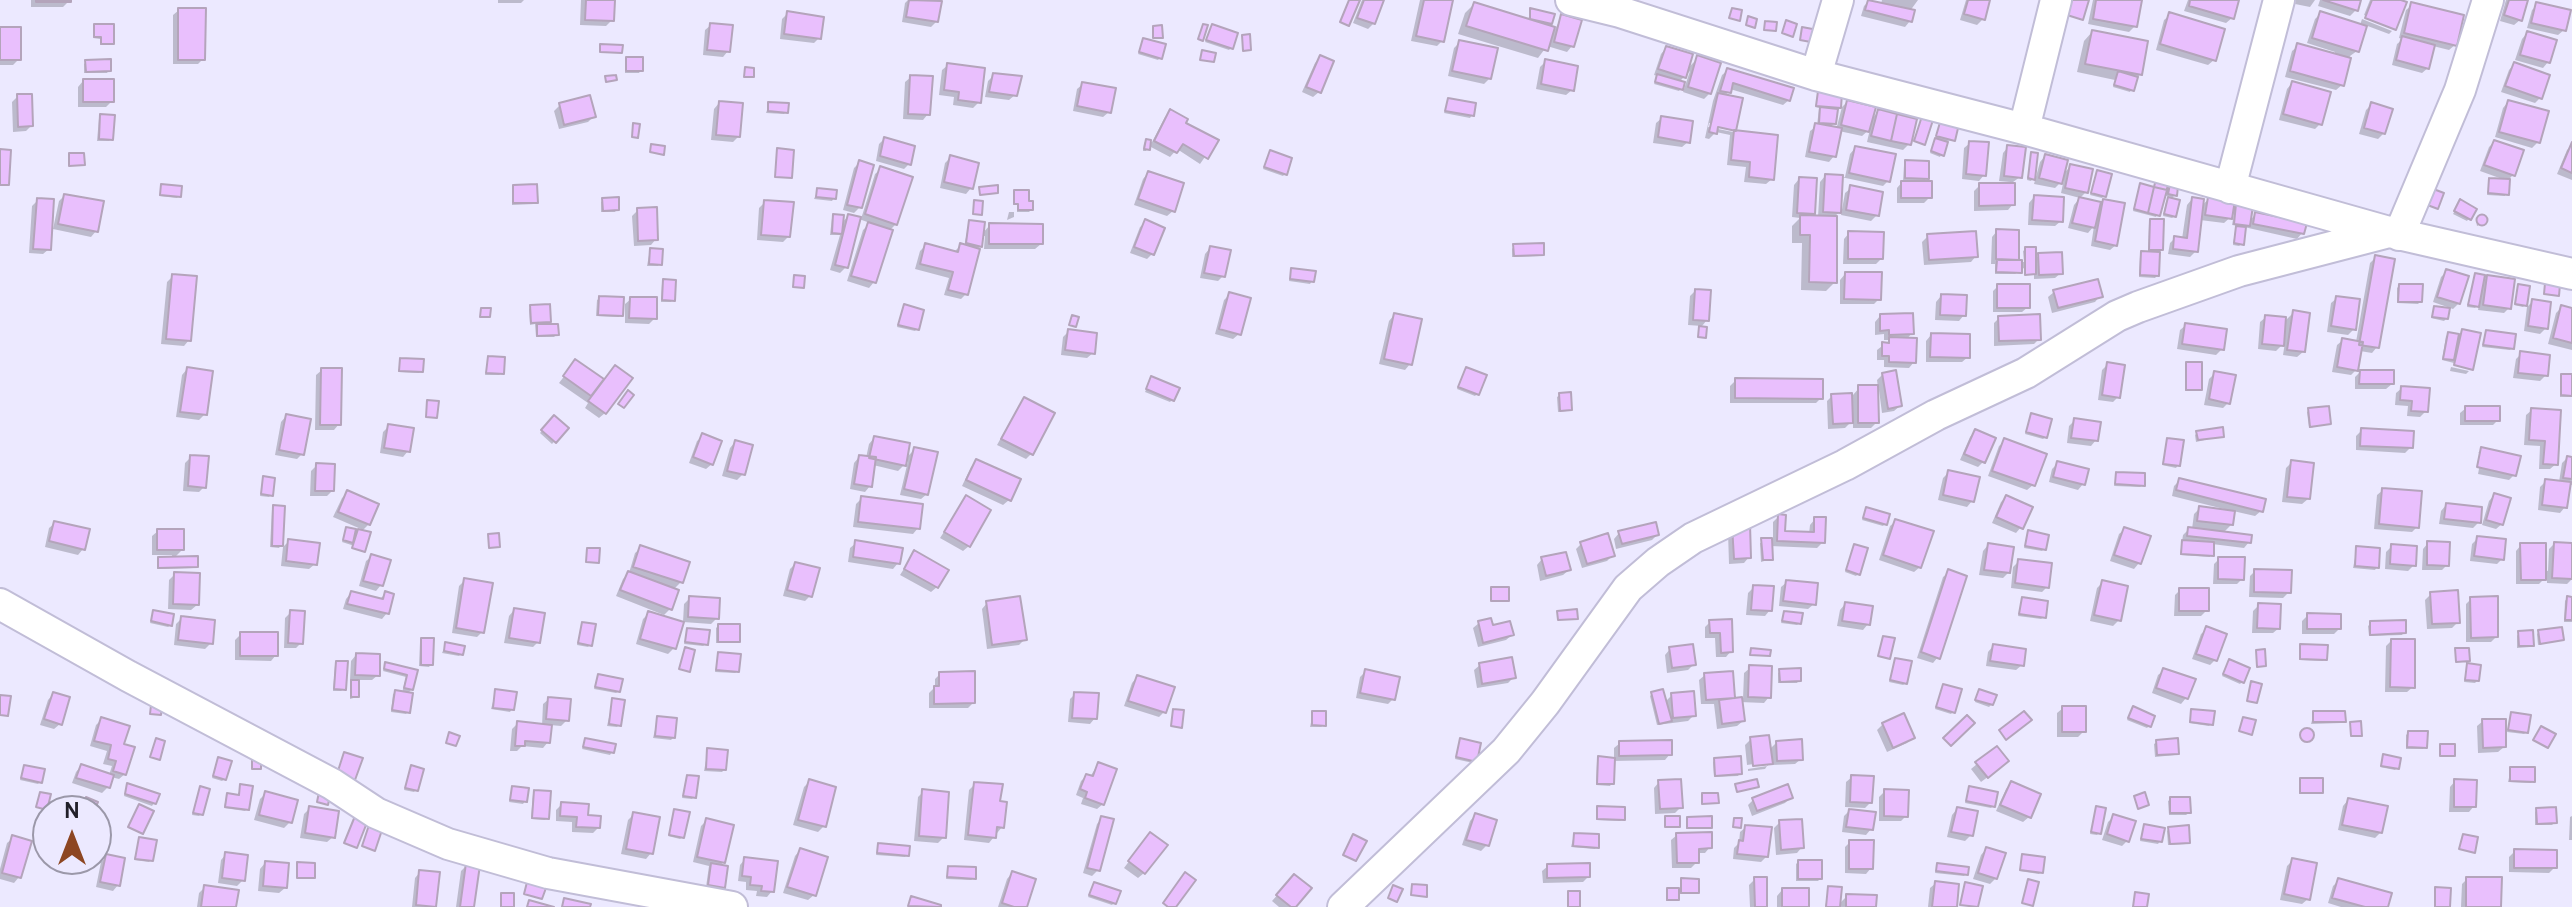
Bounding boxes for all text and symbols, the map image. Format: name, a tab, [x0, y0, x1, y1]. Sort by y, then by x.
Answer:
north arrow	[32, 795, 112, 875]
text: N	[64, 799, 80, 826]

